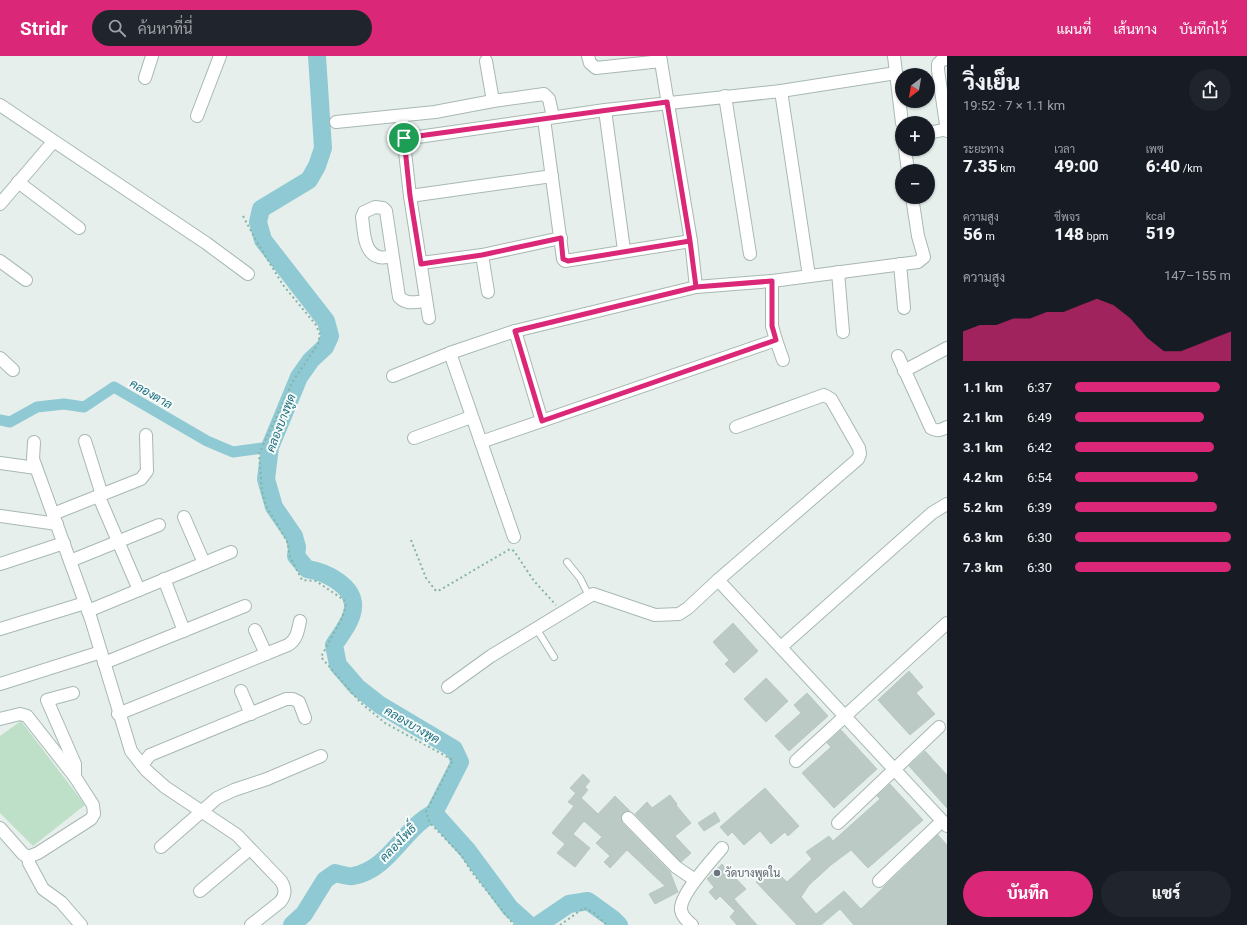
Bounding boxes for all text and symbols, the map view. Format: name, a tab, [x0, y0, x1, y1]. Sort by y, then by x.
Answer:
search box	[92, 10, 372, 46]
text: Stridr	[20, 17, 68, 40]
icon: search	[106, 17, 128, 39]
text: ค้นหาที่นี่	[138, 20, 193, 38]
text: แผนที่	[1056, 21, 1091, 37]
text: เส้นทาง	[1113, 21, 1157, 37]
text: บันทึกไว้	[1179, 21, 1227, 37]
north arrow	[895, 68, 935, 108]
map controls	[895, 68, 935, 204]
button: share	[1189, 69, 1231, 111]
text: วิ่งเย็น	[963, 70, 1020, 95]
text: 19:52 · 7 × 1.1 km	[963, 98, 1065, 113]
button: +	[895, 116, 935, 156]
pin	[387, 121, 421, 155]
icon: arrive	[393, 127, 415, 149]
text: ระยะทาง	[963, 143, 1004, 156]
text: เวลา	[1054, 143, 1075, 156]
text: เพซ	[1146, 143, 1164, 156]
text: 7.35	[963, 156, 997, 176]
text: 49:00	[1054, 156, 1099, 176]
text: 6:40	[1146, 156, 1180, 176]
text: km	[997, 162, 1015, 175]
text: /km	[1180, 162, 1203, 175]
button: −	[895, 164, 935, 204]
text: kcal	[1146, 210, 1166, 223]
text: ความสูง	[963, 211, 999, 224]
text: ชีพจร	[1054, 211, 1080, 224]
text: 519	[1146, 223, 1175, 243]
text: 56	[963, 224, 983, 244]
text: 148	[1054, 224, 1084, 244]
text: m	[983, 230, 995, 243]
text: bpm	[1084, 230, 1108, 243]
text: 147–155 m	[1164, 268, 1231, 283]
text: ความสูง	[963, 270, 1005, 285]
water label: คลองตาล	[127, 376, 175, 412]
text: 1.1 km	[963, 380, 1003, 395]
text: 6:37	[1027, 380, 1052, 395]
water label: คลองบางพูด	[263, 392, 299, 455]
text: 2.1 km	[963, 410, 1003, 425]
text: 6:49	[1027, 410, 1052, 425]
text: 3.1 km	[963, 440, 1003, 455]
text: 6:42	[1027, 440, 1052, 455]
text: 4.2 km	[963, 470, 1003, 485]
text: 6:54	[1027, 470, 1052, 485]
text: 5.2 km	[963, 500, 1003, 515]
text: 6:39	[1027, 500, 1052, 515]
text: 6.3 km	[963, 530, 1003, 545]
text: 6:30	[1027, 530, 1052, 545]
text: 7.3 km	[963, 560, 1003, 575]
text: 6:30	[1027, 560, 1052, 575]
water label: คลองบางพูด	[381, 704, 442, 747]
water label: คลองโพธิ์	[374, 816, 421, 865]
place label: วัดบางพูดใน	[725, 865, 780, 881]
marker: วัดบางพูดใน	[712, 868, 722, 878]
button: บันทึก	[963, 871, 1093, 917]
button: แชร์	[1101, 871, 1231, 917]

